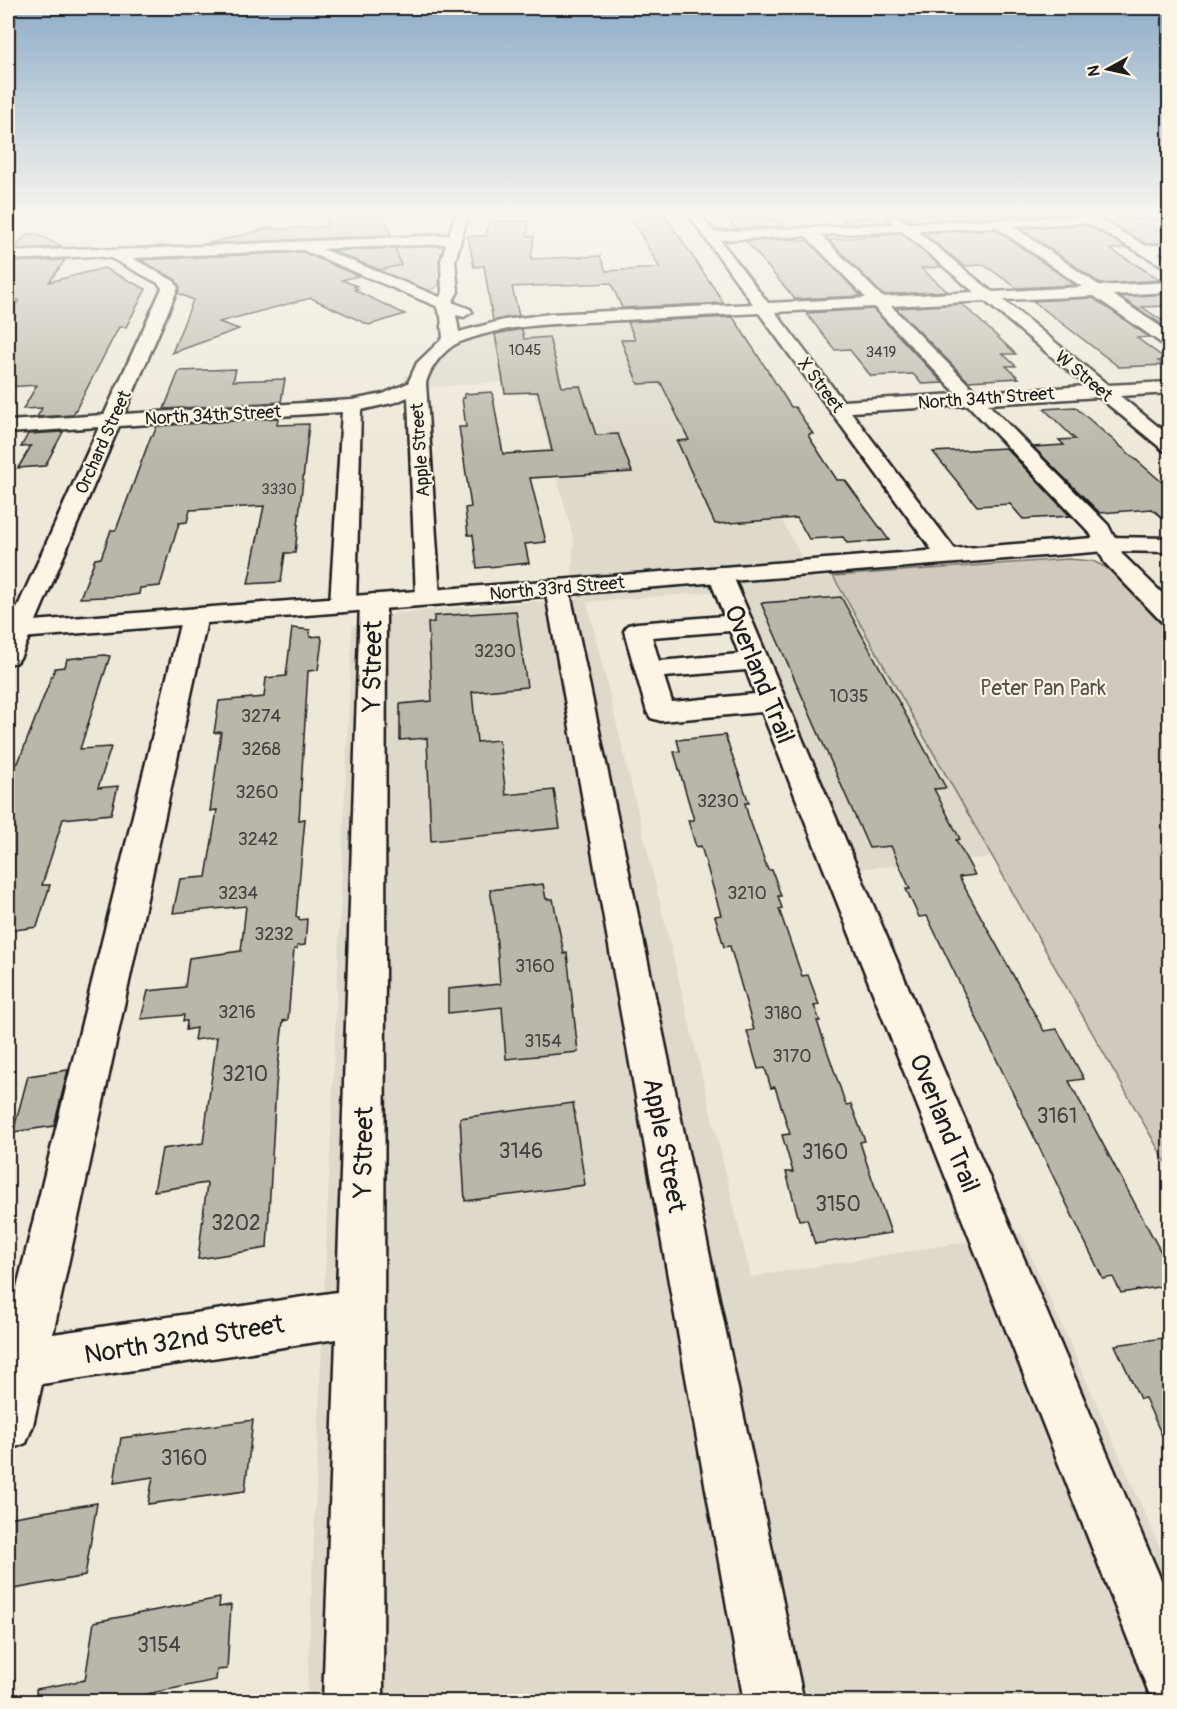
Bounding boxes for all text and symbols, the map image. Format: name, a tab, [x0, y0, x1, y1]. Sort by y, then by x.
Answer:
north arrow	[1078, 39, 1138, 99]
text: N	[1083, 64, 1105, 78]
house number: 1045	[509, 341, 541, 360]
house number: 3419	[866, 343, 896, 362]
street label: W Street	[1050, 346, 1118, 408]
street label: X Street	[792, 353, 849, 418]
street label: North 34th Street	[917, 382, 1056, 415]
street label: Orchard Street	[70, 386, 137, 498]
street label: North 34th Street	[144, 400, 283, 431]
street label: Apple Street	[406, 401, 435, 498]
house number: 3330	[261, 480, 297, 499]
street label: North 33rd Street	[489, 571, 626, 606]
street label: Overland Trail	[717, 600, 801, 748]
street label: Y Street	[356, 620, 390, 713]
house number: 3230	[474, 640, 516, 663]
park label: Peter Pan Park	[980, 675, 1106, 702]
house number: 1035	[829, 685, 869, 708]
house number: 3274	[241, 705, 282, 728]
house number: 3268	[241, 738, 281, 761]
house number: 3260	[236, 781, 278, 804]
house number: 3230	[697, 790, 739, 813]
house number: 3242	[238, 828, 278, 851]
house number: 3234	[218, 882, 259, 905]
house number: 3210	[727, 882, 767, 905]
house number: 3232	[254, 923, 294, 946]
house number: 3160	[515, 955, 555, 978]
house number: 3216	[218, 1001, 256, 1024]
house number: 3180	[764, 1002, 802, 1025]
house number: 3154	[524, 1030, 562, 1053]
house number: 3170	[773, 1045, 811, 1068]
street label: Overland Trail	[902, 1049, 986, 1197]
house number: 3210	[222, 1061, 268, 1088]
street label: Apple Street	[635, 1075, 693, 1216]
house number: 3161	[1037, 1103, 1077, 1130]
street label: Y Street	[347, 1106, 381, 1199]
house number: 3146	[499, 1138, 543, 1165]
house number: 3160	[802, 1139, 848, 1166]
house number: 3150	[815, 1191, 861, 1218]
house number: 3202	[211, 1210, 261, 1237]
street label: North 32nd Street	[82, 1308, 287, 1372]
house number: 3160	[161, 1445, 207, 1472]
house number: 3154	[137, 1632, 181, 1659]

